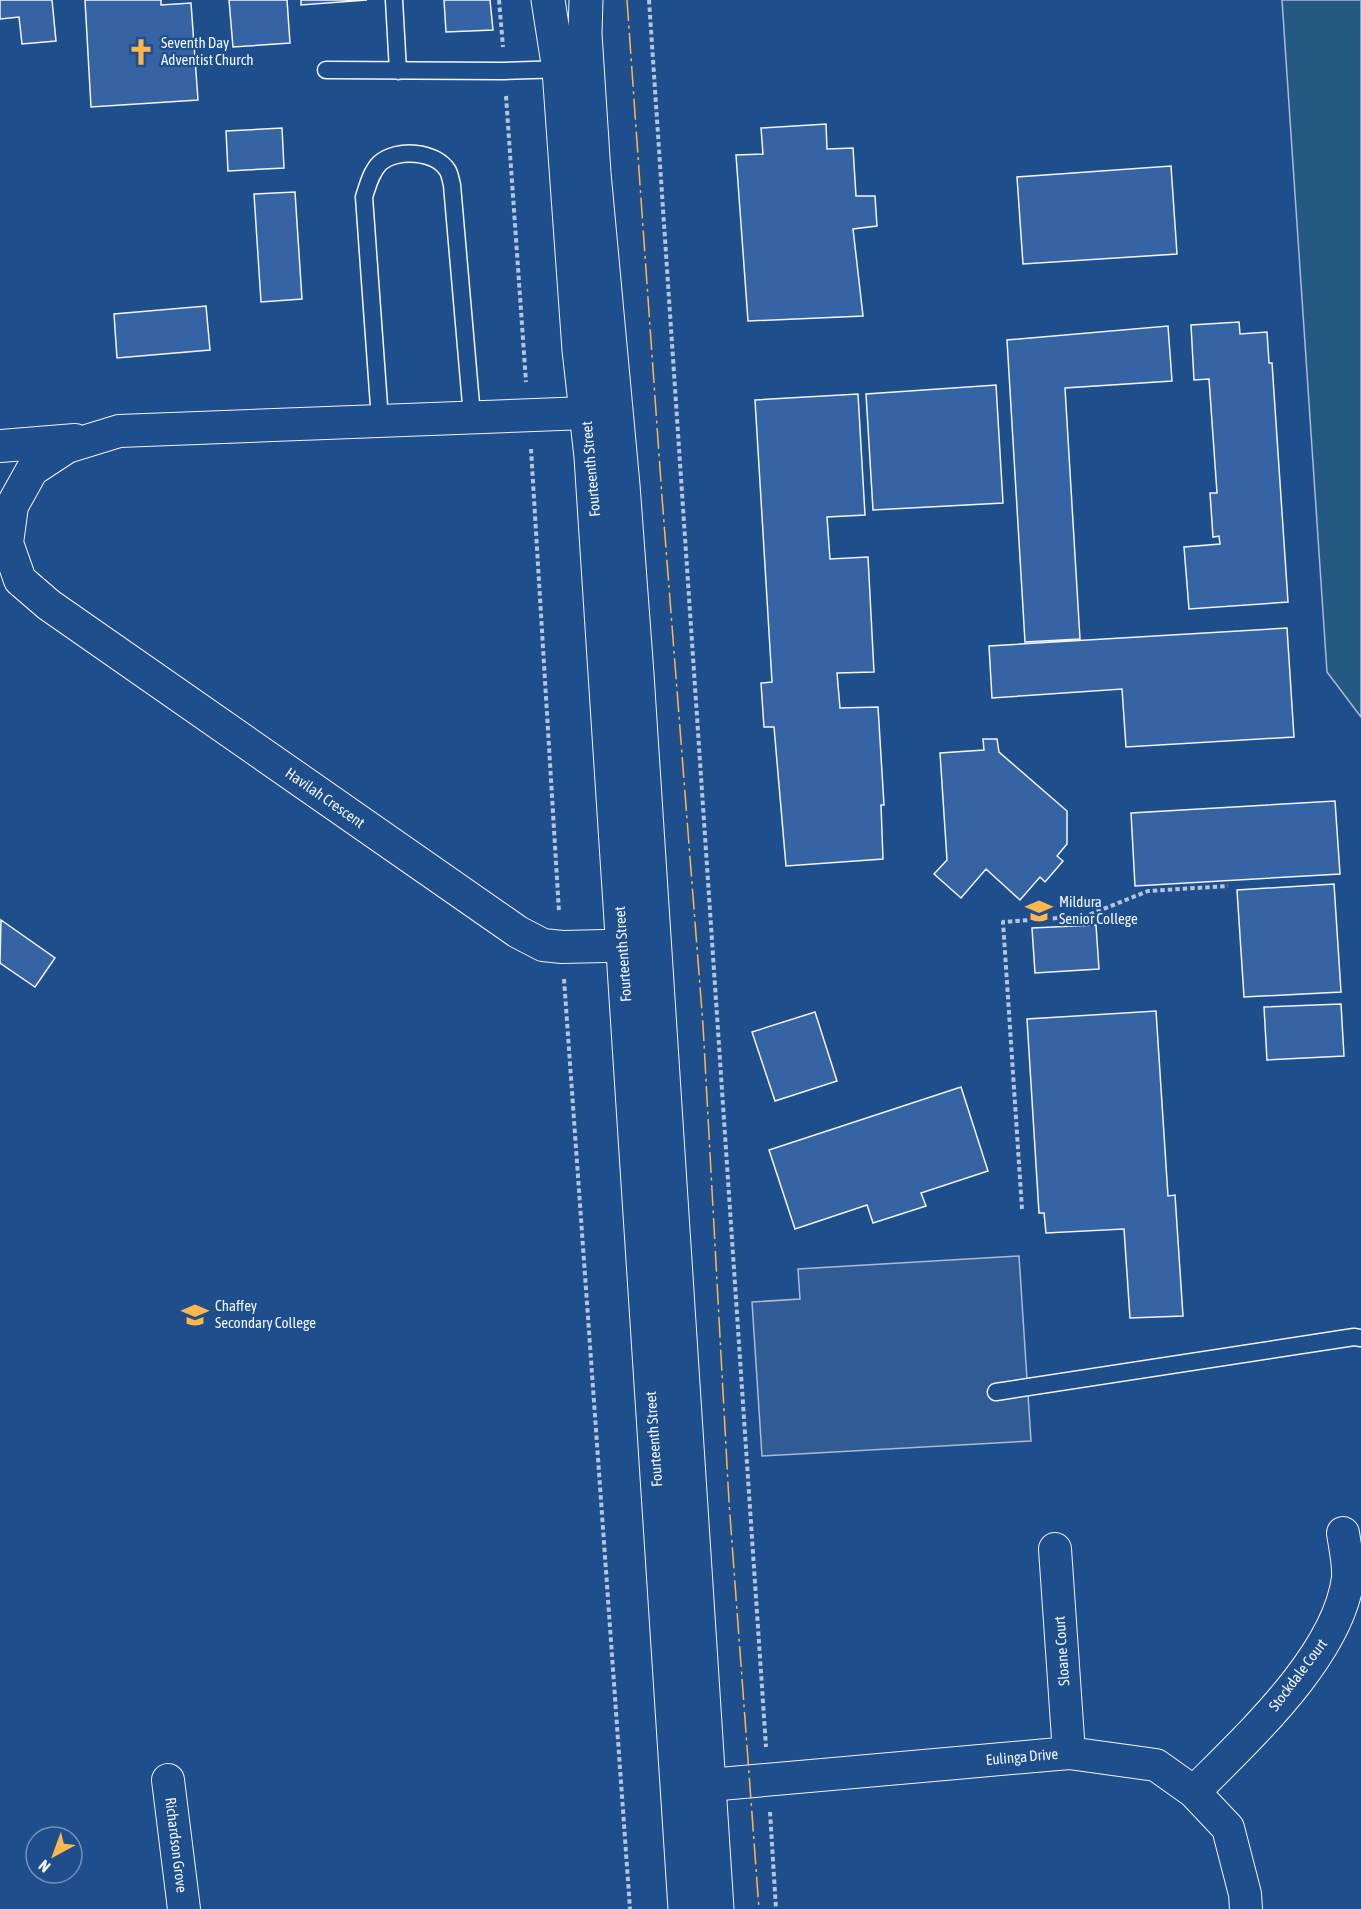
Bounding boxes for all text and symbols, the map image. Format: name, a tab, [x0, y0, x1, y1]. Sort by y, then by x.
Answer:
place label: Seventh Day Adventist Church	[161, 34, 254, 68]
church icon: Seventh Day Adventist Church	[126, 37, 156, 67]
street label: Fourteenth Street	[578, 421, 603, 518]
street label: Havilah Crescent	[282, 764, 368, 831]
place label: Mildura Senior College	[1059, 893, 1138, 927]
school or university icon: Mildura Senior College	[1024, 896, 1054, 926]
street label: Fourteenth Street	[611, 906, 634, 1002]
place label: Chaffey Secondary College	[215, 1297, 316, 1331]
school or university icon: Chaffey Secondary College	[180, 1300, 210, 1330]
street label: Fourteenth Street	[642, 1391, 665, 1487]
street label: Sloane Court	[1051, 1616, 1072, 1687]
street label: Stockdale Court	[1265, 1635, 1330, 1714]
street label: Eulinga Drive	[985, 1745, 1059, 1768]
street label: Richardson Grove	[162, 1796, 191, 1894]
north arrow	[24, 1825, 84, 1885]
text: N	[35, 1856, 54, 1876]

